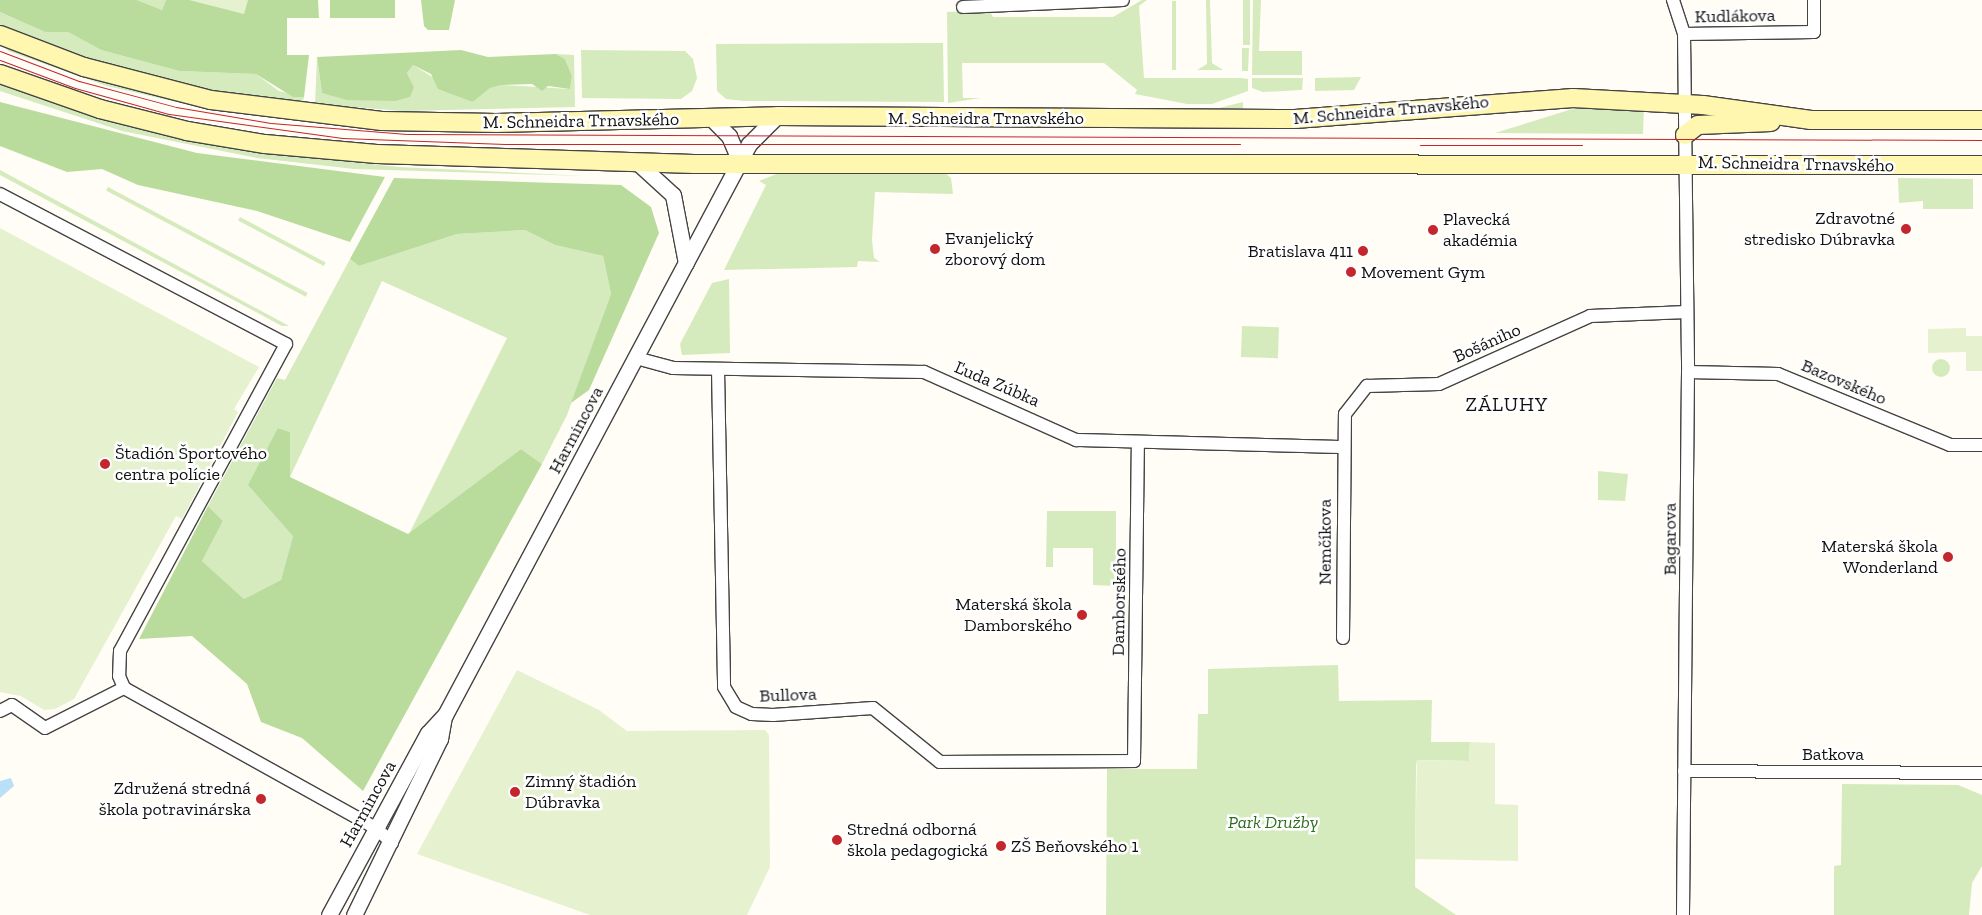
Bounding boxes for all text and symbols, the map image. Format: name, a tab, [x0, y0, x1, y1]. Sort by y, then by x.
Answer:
street label: Kudlákova	[1694, 4, 1776, 28]
street label: M. Schneidra Trnavského	[1292, 91, 1490, 129]
street label: M. Schneidra Trnavského	[888, 107, 1084, 129]
street label: M. Schneidra Trnavského	[483, 108, 679, 134]
street label: M. Schneidra Trnavského	[1698, 151, 1894, 177]
place label: Zdravotné stredisko Dúbravka	[1744, 208, 1895, 250]
place label: Plavecká akadémia	[1443, 209, 1517, 252]
marker: Zdravotné stredisko Dúbravka	[1899, 222, 1913, 236]
marker: Plavecká akadémia	[1427, 224, 1439, 236]
place label: Evanjelický zborový dom	[945, 228, 1046, 270]
place label: Bratislava 411	[1248, 240, 1353, 262]
marker: Evanjelický zborový dom	[929, 243, 941, 255]
marker: Bratislava 411	[1357, 245, 1369, 257]
place label: Movement Gym	[1361, 261, 1485, 283]
marker: Movement Gym	[1345, 266, 1357, 278]
street label: Bošániho	[1450, 319, 1524, 367]
street label: Bazovského	[1798, 354, 1890, 410]
street label: Ľuda Zúbka	[951, 356, 1043, 412]
street label: Harmincova	[544, 383, 608, 477]
district label: ZÁLUHY	[1465, 392, 1549, 416]
place label: Štadión Športového centra polície	[115, 443, 267, 486]
marker: Štadión Športového centra polície	[99, 458, 111, 470]
street label: Nemčíkova	[1314, 499, 1336, 585]
street label: Bagarova	[1659, 503, 1681, 575]
place label: Materská škola Wonderland	[1821, 536, 1938, 578]
street label: Damborského	[1107, 548, 1131, 656]
marker: Materská škola Wonderland	[1942, 551, 1954, 563]
place label: Materská škola Damborského	[955, 594, 1072, 636]
marker: Materská škola Damborského	[1076, 609, 1088, 621]
street label: Bullova	[759, 683, 817, 707]
street label: Batkova	[1802, 743, 1864, 765]
street label: Harmincova	[335, 757, 401, 851]
place label: Zimný štadión Dúbravka	[525, 771, 637, 814]
place label: Združená stredná škola potravinárska	[99, 778, 251, 821]
marker: Zimný štadión Dúbravka	[509, 786, 521, 798]
marker: Združená stredná škola potravinárska	[255, 793, 267, 805]
park label: Park Družby	[1228, 811, 1318, 833]
place label: Stredná odborná škola pedagogická	[847, 819, 988, 862]
marker: Stredná odborná škola pedagogická	[831, 834, 843, 846]
place label: ZŠ Beňovského 1	[1011, 835, 1138, 857]
marker: ZŠ Beňovského 1	[995, 840, 1007, 852]

